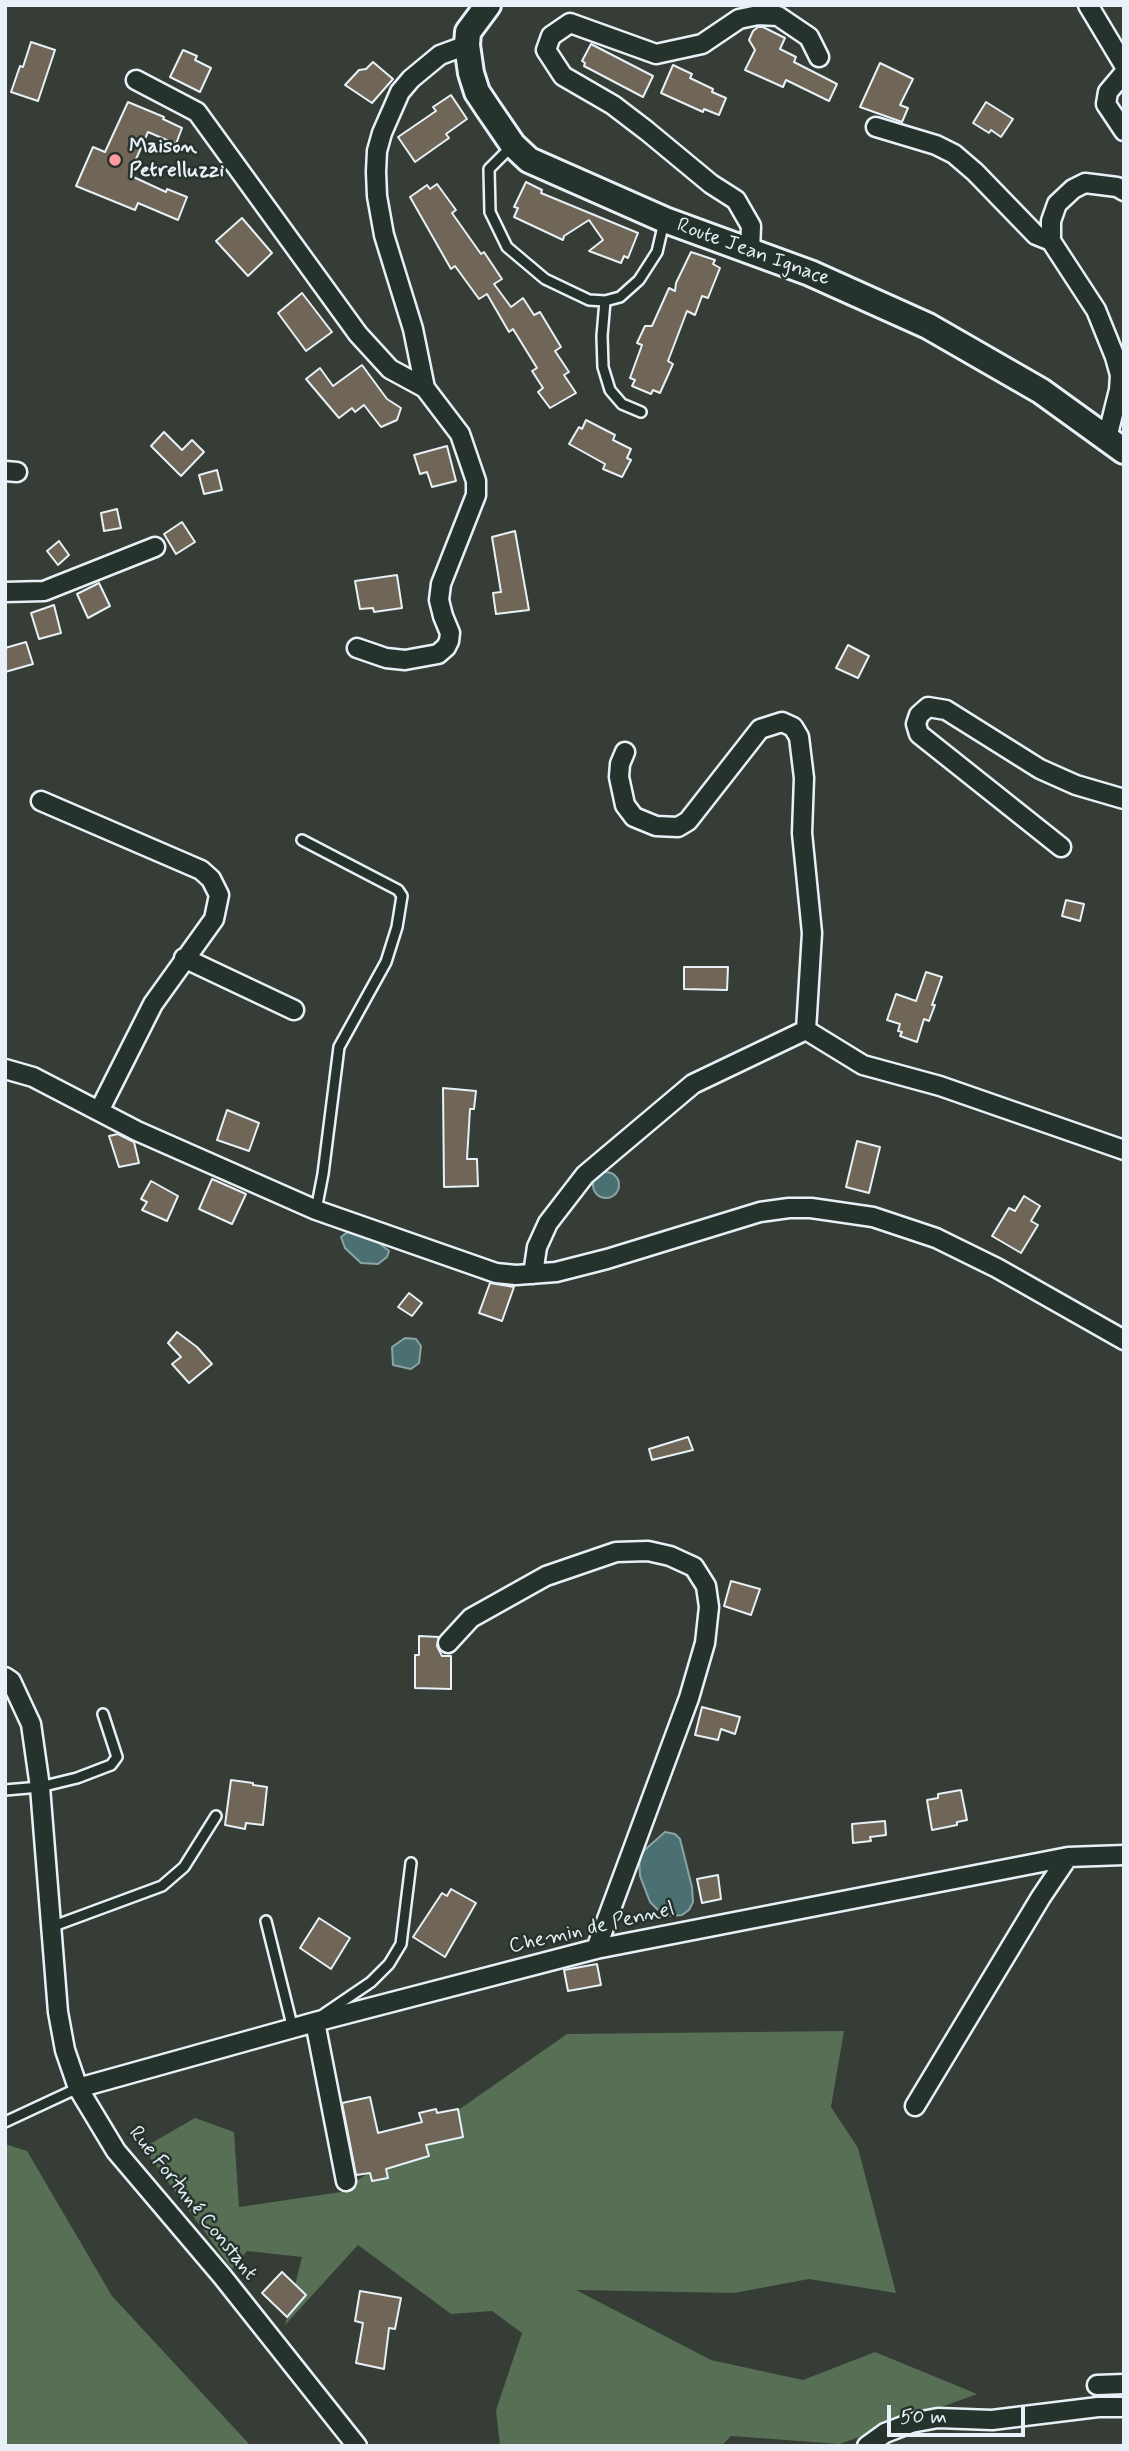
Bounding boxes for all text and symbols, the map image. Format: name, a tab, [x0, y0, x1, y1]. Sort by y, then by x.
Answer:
place label: Maison Petrelluzzi	[129, 135, 224, 185]
marker: Maison Petrelluzzi	[107, 152, 123, 168]
street label: Route Jean Ignace	[673, 214, 833, 292]
street label: Chemin de Pennel	[507, 1898, 677, 1960]
street label: Rue Fortuné Constant	[122, 2122, 262, 2286]
scale bar	[891, 2392, 1029, 2436]
text: 50 m	[900, 2403, 947, 2431]

